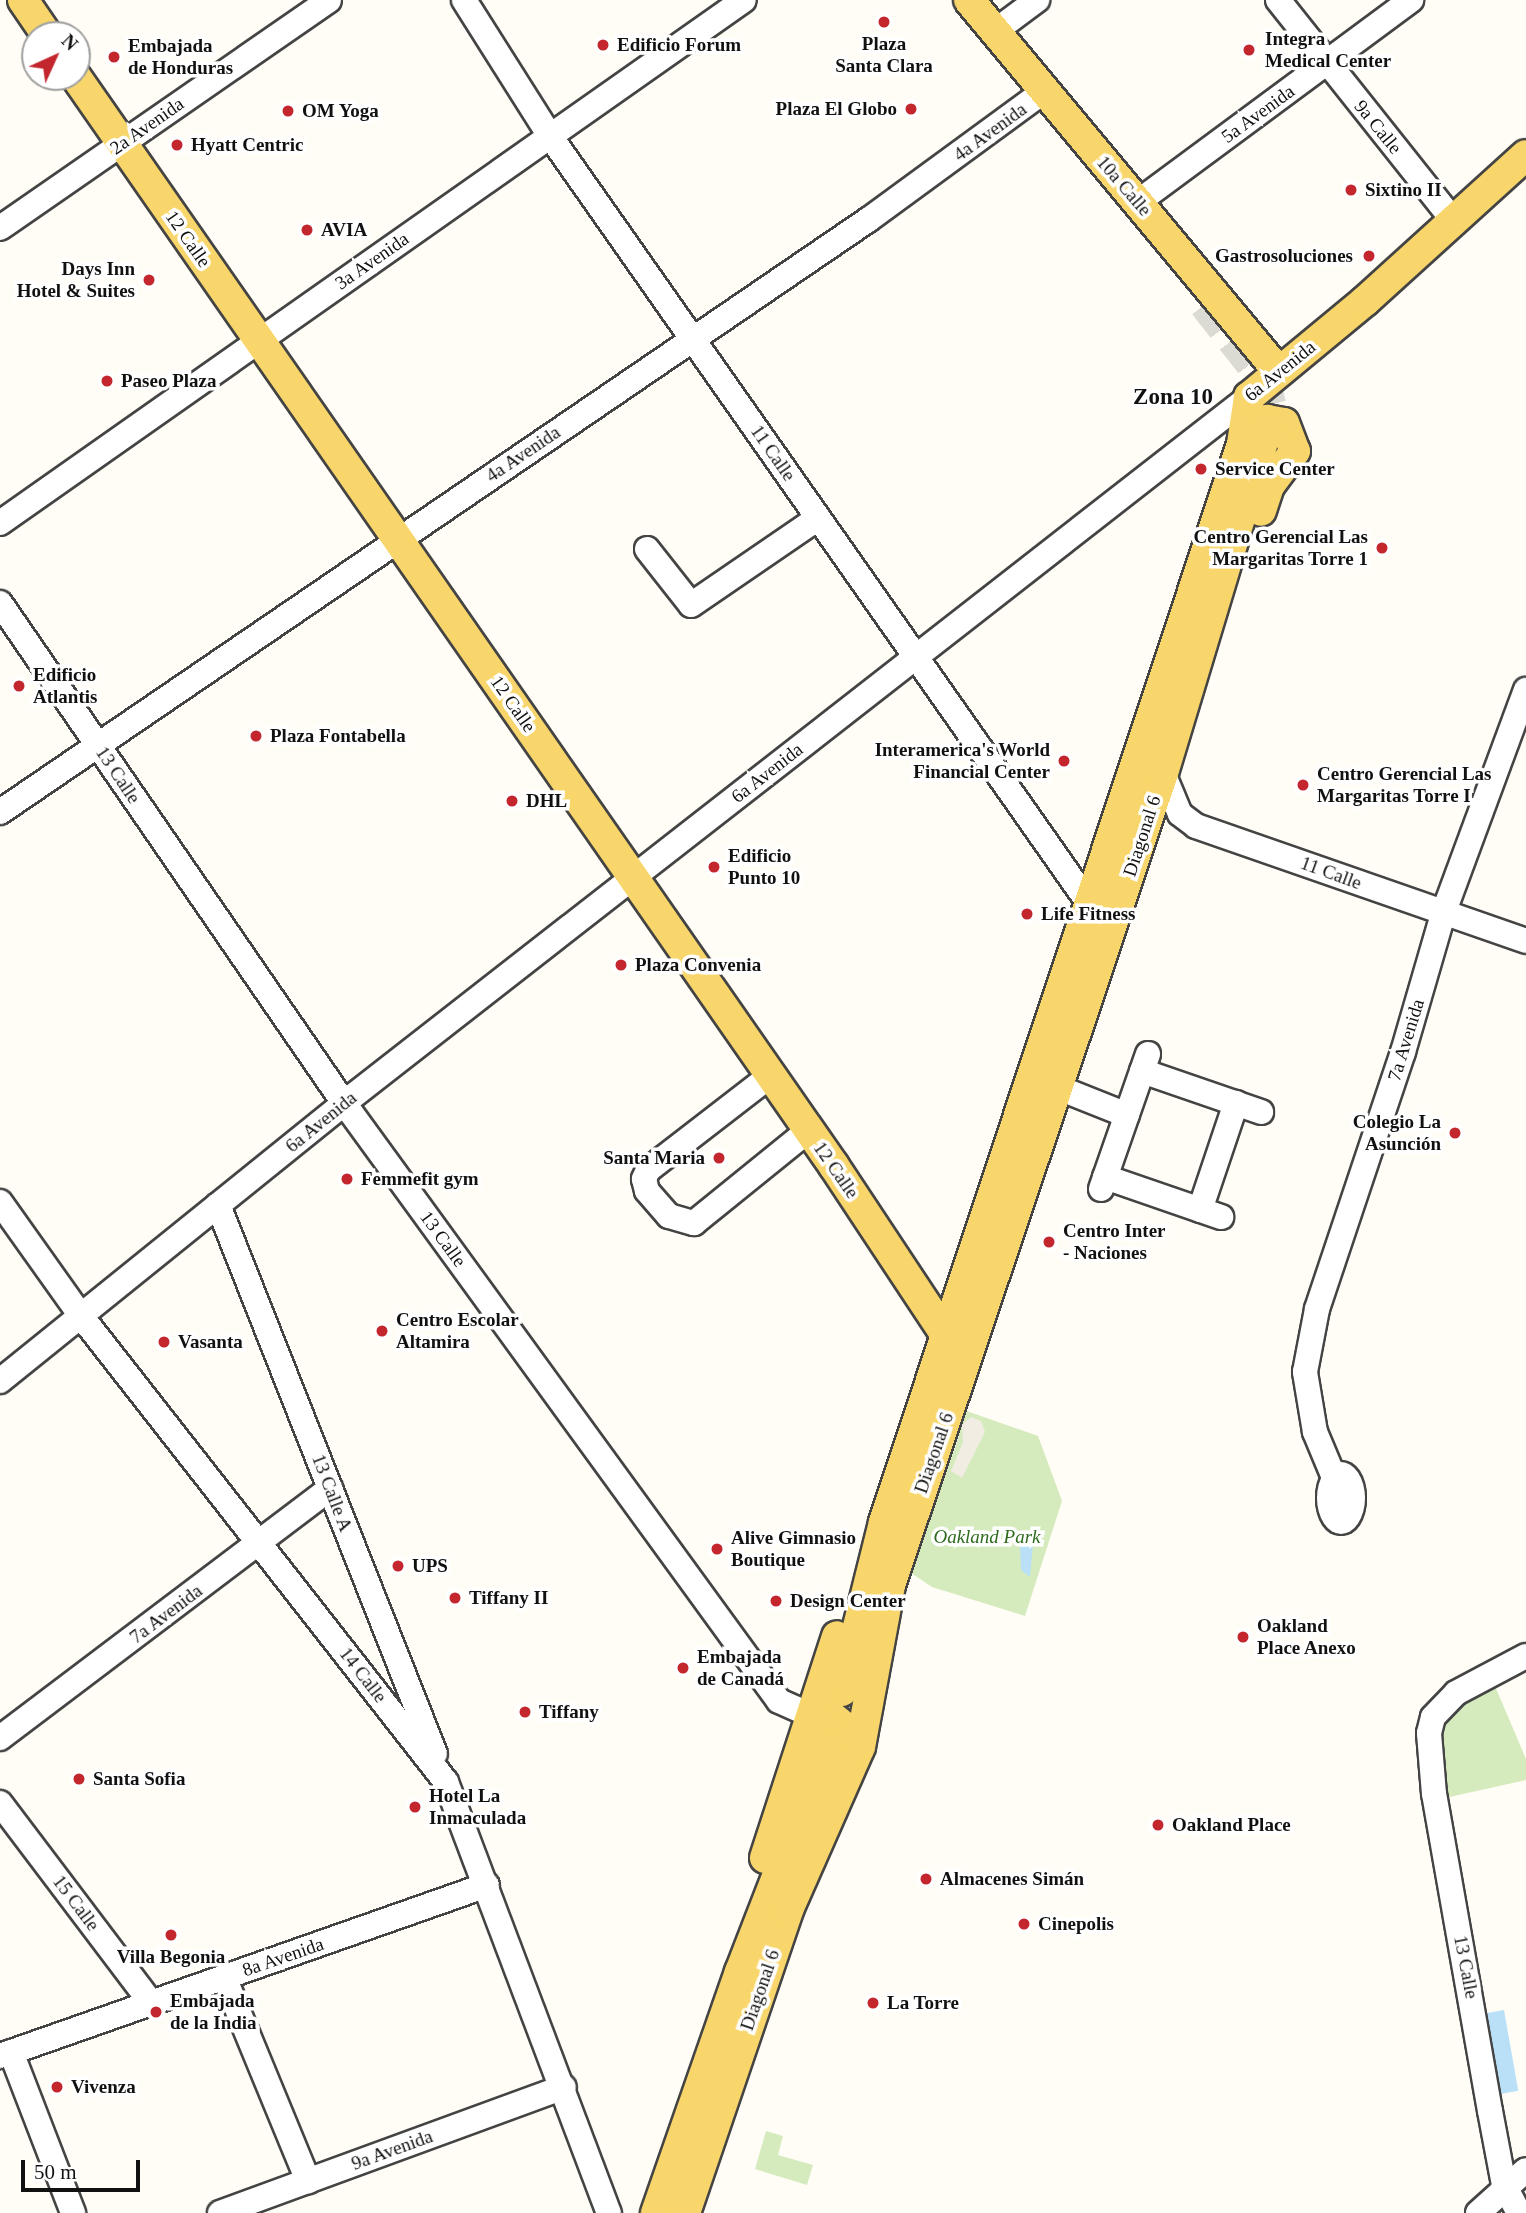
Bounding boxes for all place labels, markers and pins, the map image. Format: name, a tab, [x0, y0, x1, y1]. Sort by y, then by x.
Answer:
marker: Plaza Santa Clara	[876, 14, 892, 30]
place label: Integra Medical Center	[1265, 28, 1391, 72]
place label: Plaza Santa Clara	[835, 33, 933, 77]
place label: Edificio Forum	[617, 34, 741, 56]
place label: Embajada de Honduras	[128, 35, 233, 79]
marker: Edificio Forum	[595, 37, 611, 53]
marker: Integra Medical Center	[1239, 40, 1259, 60]
marker: Embajada de Honduras	[106, 49, 122, 65]
place label: Plaza El Globo	[776, 98, 897, 120]
place label: OM Yoga	[302, 100, 380, 122]
marker: Plaza El Globo	[903, 101, 919, 117]
marker: OM Yoga	[280, 103, 296, 119]
place label: Hyatt Centric	[191, 134, 303, 156]
marker: Hyatt Centric	[169, 137, 185, 153]
place label: Sixtino II	[1365, 179, 1442, 201]
marker: Sixtino II	[1343, 182, 1359, 198]
place label: AVIA	[321, 219, 367, 241]
marker: AVIA	[299, 222, 315, 238]
place label: Gastrosoluciones	[1215, 245, 1353, 267]
marker: Gastrosoluciones	[1359, 246, 1379, 266]
place label: Days Inn Hotel & Suites	[17, 258, 135, 302]
marker: Days Inn Hotel & Suites	[141, 272, 157, 288]
place label: Paseo Plaza	[121, 370, 217, 392]
marker: Paseo Plaza	[99, 373, 115, 389]
place label: Service Center	[1215, 458, 1335, 480]
marker: Service Center	[1193, 461, 1209, 477]
place label: Centro Gerencial Las Margaritas Torre 1	[1194, 526, 1368, 570]
marker: Centro Gerencial Las Margaritas Torre 1	[1374, 540, 1390, 556]
place label: Edificio Atlantis	[33, 664, 97, 708]
marker: Edificio Atlantis	[11, 678, 27, 694]
place label: Plaza Fontabella	[270, 725, 406, 747]
marker: Plaza Fontabella	[248, 728, 264, 744]
place label: Interamerica's World Financial Center	[874, 739, 1050, 783]
marker: Interamerica's World Financial Center	[1056, 753, 1072, 769]
place label: Centro Gerencial Las Margaritas Torre I	[1317, 763, 1491, 807]
marker: Centro Gerencial Las Margaritas Torre I	[1295, 777, 1311, 793]
place label: DHL	[526, 790, 567, 812]
marker: DHL	[504, 793, 520, 809]
place label: Edificio Punto 10	[728, 845, 800, 889]
marker: Edificio Punto 10	[706, 859, 722, 875]
place label: Life Fitness	[1041, 903, 1135, 925]
marker: Life Fitness	[1019, 906, 1035, 922]
place label: Plaza Convenia	[635, 954, 761, 976]
marker: Plaza Convenia	[613, 957, 629, 973]
place label: Colegio La Asunción	[1353, 1111, 1441, 1155]
marker: Colegio La Asunción	[1447, 1125, 1463, 1141]
place label: Santa Maria	[603, 1147, 705, 1169]
marker: Santa Maria	[711, 1150, 727, 1166]
place label: Femmefit gym	[361, 1168, 479, 1190]
marker: Femmefit gym	[339, 1171, 355, 1187]
place label: Centro Inter - Naciones	[1063, 1220, 1166, 1264]
marker: Centro Inter - Naciones	[1041, 1234, 1057, 1250]
place label: Centro Escolar Altamira	[396, 1309, 519, 1353]
marker: Centro Escolar Altamira	[374, 1323, 390, 1339]
place label: Vasanta	[178, 1331, 243, 1353]
marker: Vasanta	[156, 1334, 172, 1350]
place label: Alive Gimnasio Boutique	[731, 1527, 856, 1571]
marker: Alive Gimnasio Boutique	[709, 1541, 725, 1557]
place label: UPS	[412, 1555, 448, 1577]
marker: UPS	[390, 1558, 406, 1574]
place label: Tiffany II	[469, 1587, 548, 1609]
marker: Tiffany II	[447, 1590, 463, 1606]
place label: Design Center	[790, 1590, 906, 1612]
marker: Design Center	[768, 1593, 784, 1609]
place label: Oakland Place Anexo	[1257, 1615, 1357, 1659]
marker: Oakland Place Anexo	[1235, 1629, 1251, 1645]
place label: Embajada de Canadá	[697, 1646, 784, 1690]
marker: Embajada de Canadá	[675, 1660, 691, 1676]
place label: Tiffany	[539, 1701, 599, 1723]
marker: Tiffany	[517, 1704, 533, 1720]
place label: Santa Sofia	[93, 1768, 185, 1790]
marker: Santa Sofia	[71, 1771, 87, 1787]
place label: Hotel La Inmaculada	[429, 1785, 526, 1829]
marker: Hotel La Inmaculada	[407, 1799, 423, 1815]
place label: Oakland Place	[1172, 1814, 1291, 1836]
marker: Oakland Place	[1150, 1817, 1166, 1833]
place label: Almacenes Simán	[940, 1868, 1084, 1890]
marker: Almacenes Simán	[918, 1871, 934, 1887]
place label: Cinepolis	[1038, 1913, 1114, 1935]
marker: Cinepolis	[1016, 1916, 1032, 1932]
marker: Villa Begonia	[163, 1927, 179, 1943]
place label: Villa Begonia	[117, 1946, 225, 1968]
place label: Embajada de la India	[170, 1990, 257, 2034]
place label: La Torre	[887, 1992, 959, 2014]
marker: La Torre	[865, 1995, 881, 2011]
marker: Embajada de la India	[148, 2004, 164, 2020]
place label: Vivenza	[71, 2076, 136, 2098]
marker: Vivenza	[49, 2079, 65, 2095]

